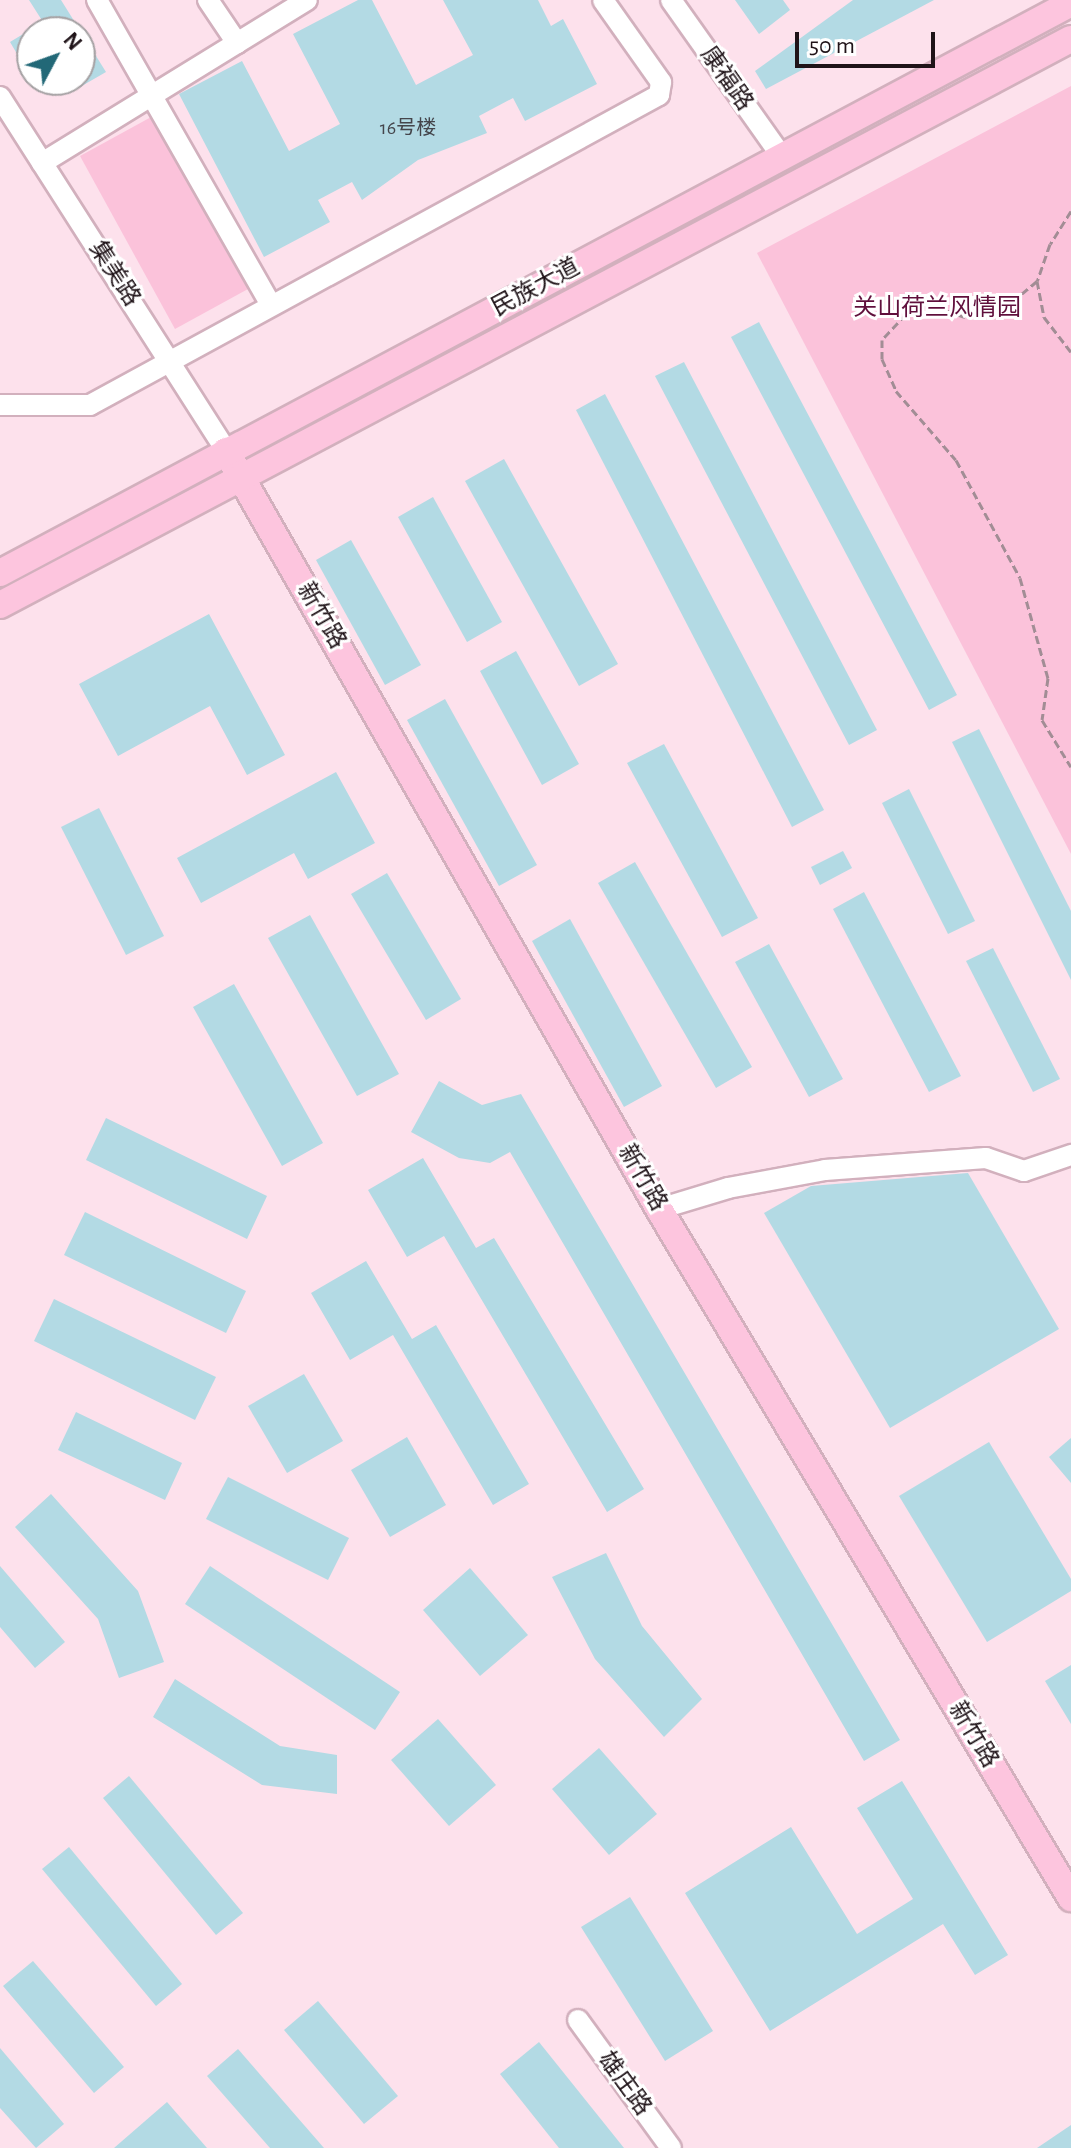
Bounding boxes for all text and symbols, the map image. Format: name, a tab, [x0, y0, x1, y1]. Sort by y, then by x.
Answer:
north arrow	[16, 16, 96, 96]
scale bar	[799, 16, 939, 66]
text: N	[59, 29, 86, 55]
text: 50 m	[809, 34, 855, 58]
street label: 康福路	[694, 41, 758, 117]
house number: 16号楼	[380, 116, 436, 140]
street label: 集美路	[82, 236, 146, 312]
street label: 民族大道	[487, 253, 585, 323]
park label: 关山荷兰风情园	[853, 295, 1021, 323]
street label: 新竹路	[291, 578, 351, 654]
street label: 新竹路	[612, 1140, 672, 1216]
street label: 新竹路	[942, 1697, 1004, 1773]
street label: 雄庄路	[591, 2046, 657, 2122]

